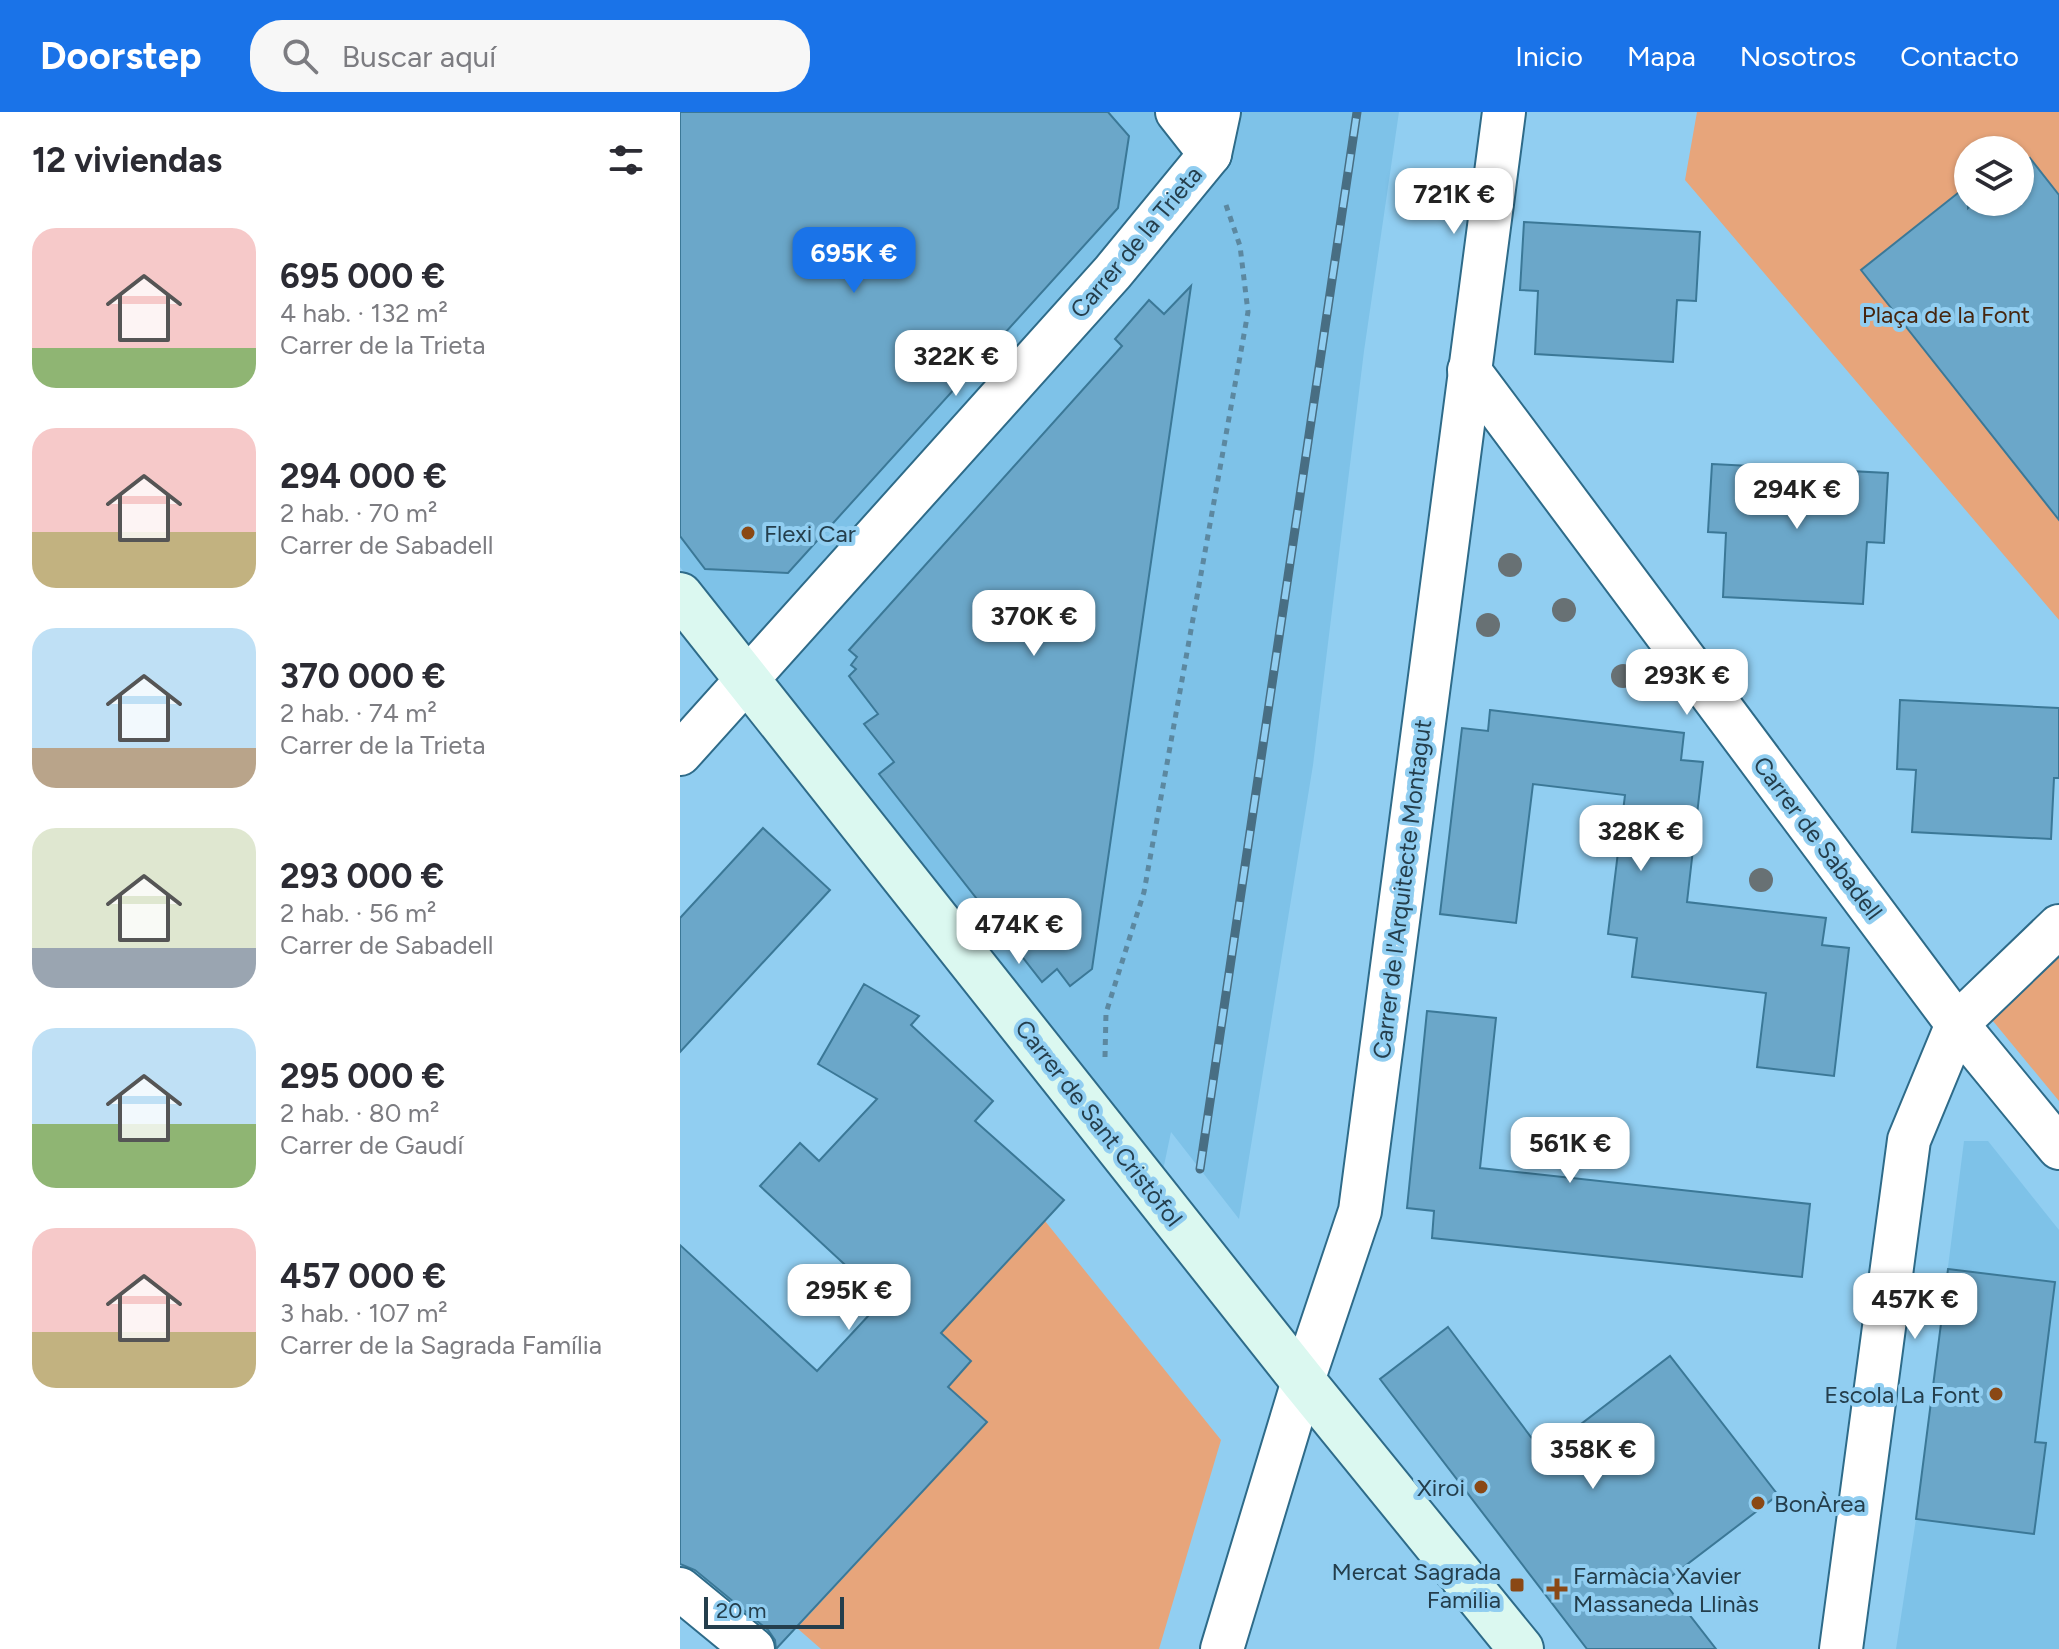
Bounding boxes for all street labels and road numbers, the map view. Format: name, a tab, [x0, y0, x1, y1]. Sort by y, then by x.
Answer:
street label: Carrer de la Trieta	[1064, 160, 1208, 324]
street label: Carrer de l'Arquitecte Montagut	[1367, 718, 1437, 1060]
street label: Carrer de Sabadell	[1747, 751, 1889, 925]
street label: Carrer de Sant Cristòfol	[1009, 1014, 1189, 1232]

